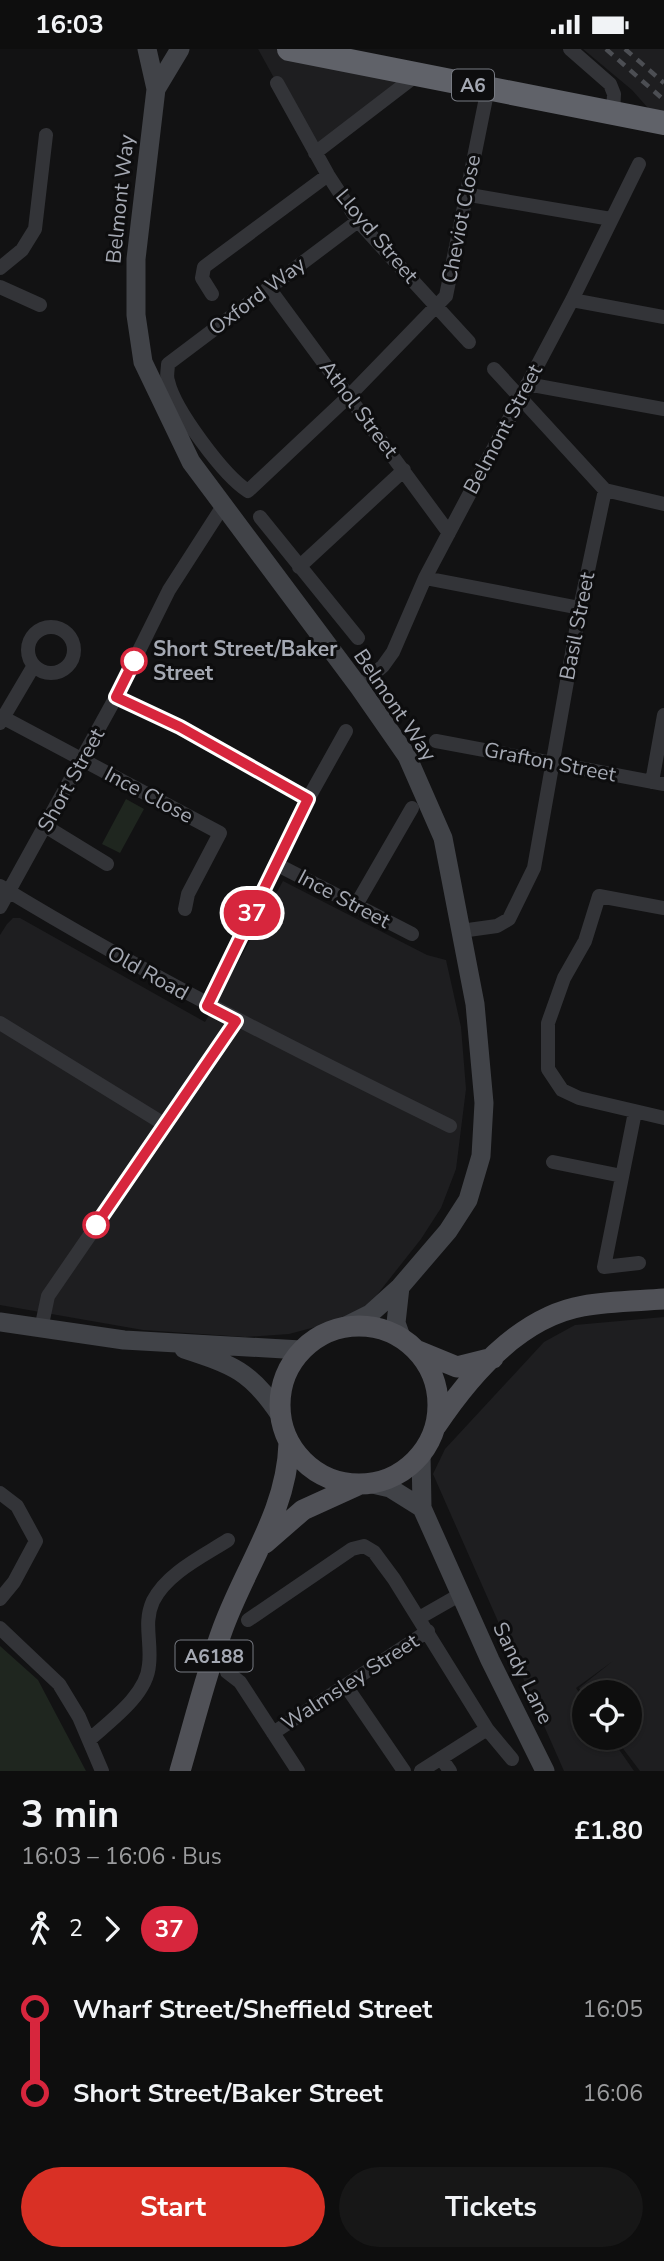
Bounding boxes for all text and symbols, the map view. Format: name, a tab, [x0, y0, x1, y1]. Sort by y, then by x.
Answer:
text: 16:03	[35, 7, 104, 42]
road number: A6	[452, 69, 494, 101]
street label: Belmont Way	[99, 133, 141, 265]
street label: Cheviot Close	[435, 152, 487, 286]
street label: Lloyd Street	[329, 183, 425, 289]
street label: Oxford Way	[203, 250, 311, 342]
street label: Athol Street	[313, 355, 405, 464]
street label: Belmont Street	[457, 359, 549, 499]
street label: Basil Street	[553, 569, 601, 682]
place label: Short Street/Baker Street	[153, 635, 338, 687]
street label: Belmont Way	[347, 643, 443, 767]
marker: Short Street/Baker Street	[121, 648, 147, 674]
street label: Short Street	[31, 723, 111, 837]
street label: Grafton Street	[482, 735, 619, 789]
street label: Ince Close	[100, 760, 198, 830]
street label: Ince Street	[293, 863, 396, 935]
line badge: 37	[220, 890, 284, 936]
text: 37	[238, 897, 266, 929]
street label: Old Road	[102, 939, 194, 1007]
unlabelled marker	[83, 1212, 109, 1238]
street label: Sandy Lane	[486, 1617, 560, 1729]
street label: Walmsley Street	[276, 1627, 424, 1737]
road number: A6188	[176, 1641, 252, 1672]
map controls	[572, 1680, 642, 1750]
button: locate	[572, 1680, 642, 1750]
text: 3 min	[21, 1789, 119, 1840]
text: £1.80	[574, 1813, 643, 1848]
text: 16:03 – 16:06 · Bus	[21, 1841, 222, 1872]
icon: walk	[21, 1910, 59, 1948]
icon: forward	[93, 1910, 131, 1948]
text: 2	[69, 1913, 83, 1944]
text: 37	[155, 1913, 184, 1945]
text: Wharf Street/Sheffield Street	[73, 1992, 432, 2027]
text: 16:05	[583, 1994, 643, 2025]
text: Short Street/Baker Street	[73, 2076, 383, 2111]
text: 16:06	[583, 2078, 643, 2109]
button: Start	[21, 2167, 325, 2247]
button: Tickets	[339, 2167, 643, 2247]

